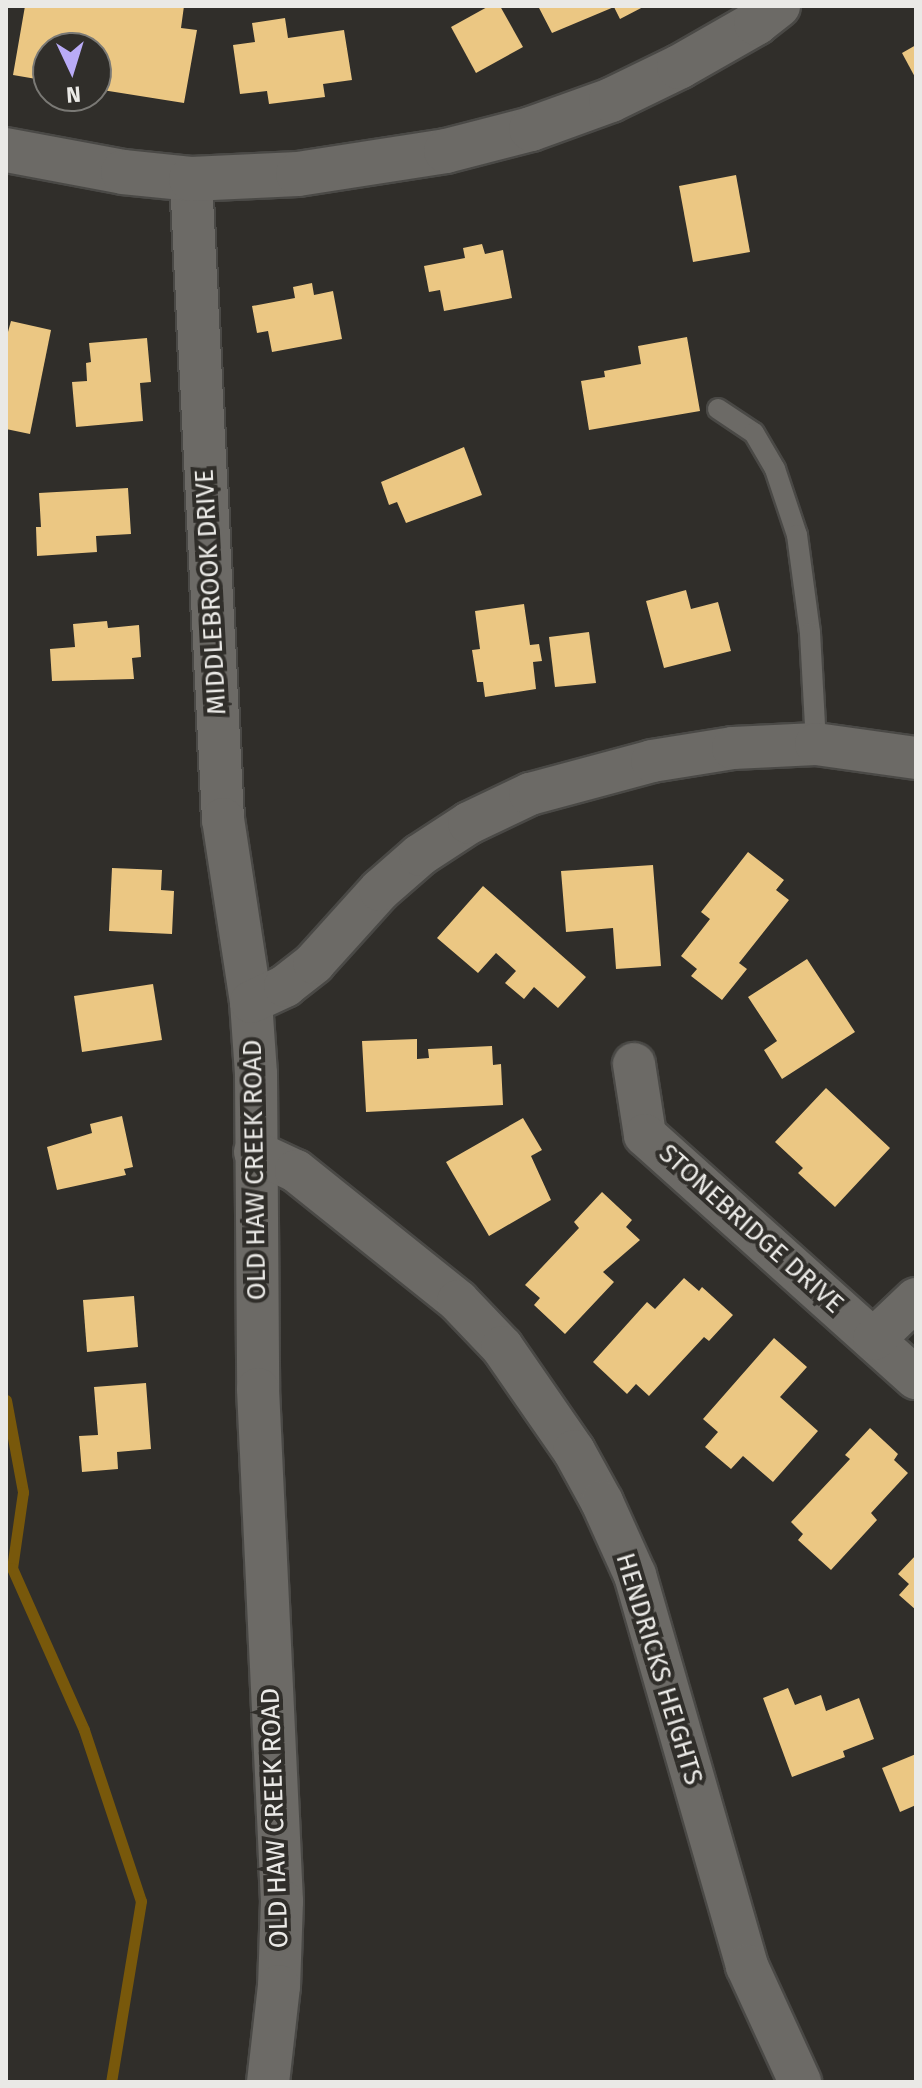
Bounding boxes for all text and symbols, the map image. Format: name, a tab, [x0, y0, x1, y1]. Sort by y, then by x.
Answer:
north arrow	[32, 32, 112, 112]
text: N	[65, 80, 82, 108]
street label: MIDDLEBROOK DRIVE	[189, 468, 233, 716]
street label: OLD HAW CREEK ROAD	[237, 1039, 273, 1301]
street label: STONEBRIDGE DRIVE	[652, 1138, 850, 1320]
street label: HENDRICKS HEIGHTS	[609, 1549, 709, 1789]
street label: OLD HAW CREEK ROAD	[255, 1687, 295, 1949]

